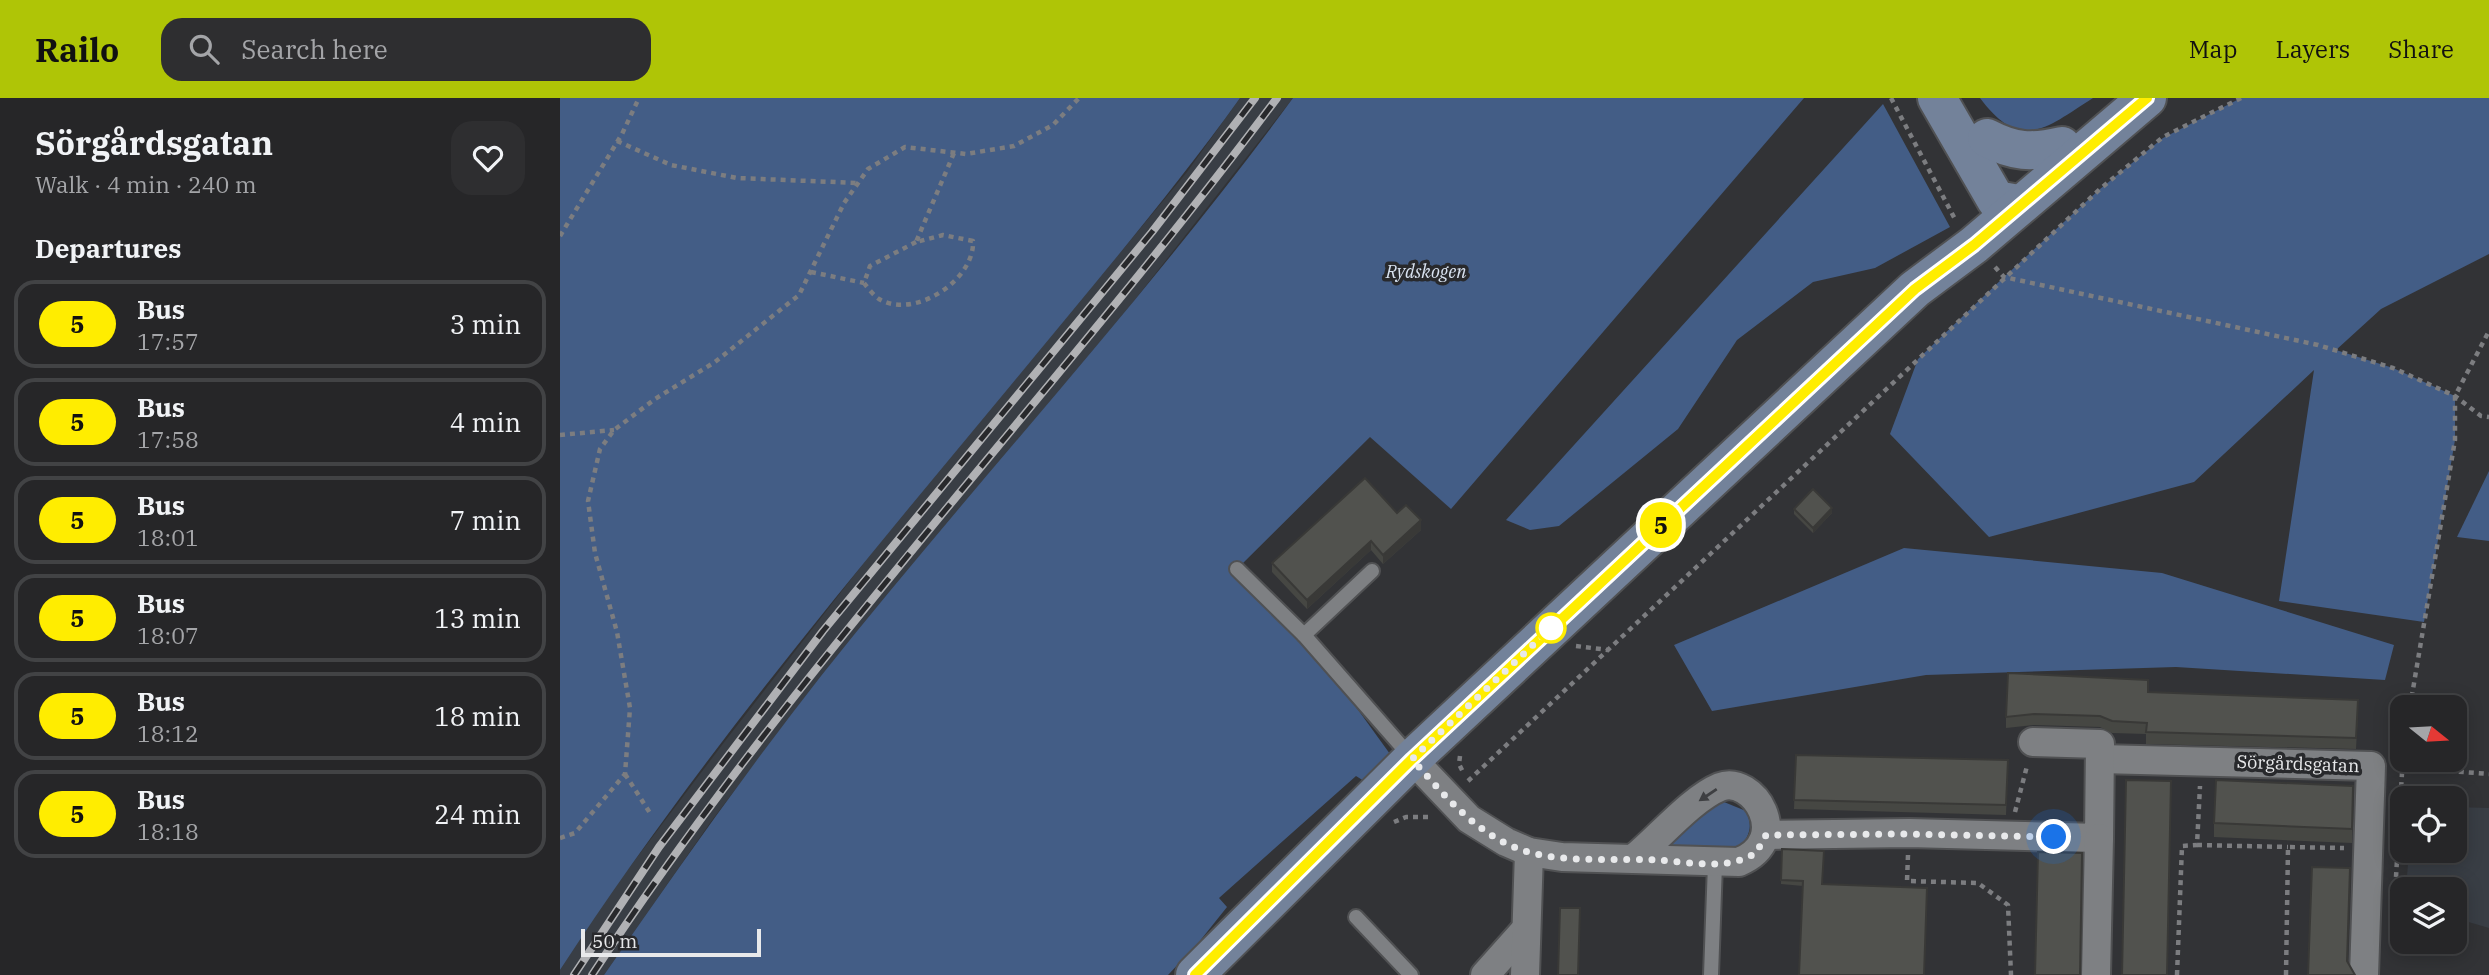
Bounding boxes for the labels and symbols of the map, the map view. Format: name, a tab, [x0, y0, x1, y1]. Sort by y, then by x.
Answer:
park label: Rydskogen	[1385, 260, 1467, 283]
line badge: 5	[1638, 502, 1684, 548]
unlabelled marker	[1536, 613, 1566, 643]
north arrow	[2390, 695, 2468, 772]
street label: Sörgårdsgatan	[2236, 750, 2360, 777]
one-way arrow	[1699, 788, 1717, 802]
your location	[2036, 819, 2071, 854]
scale bar	[581, 926, 761, 958]

